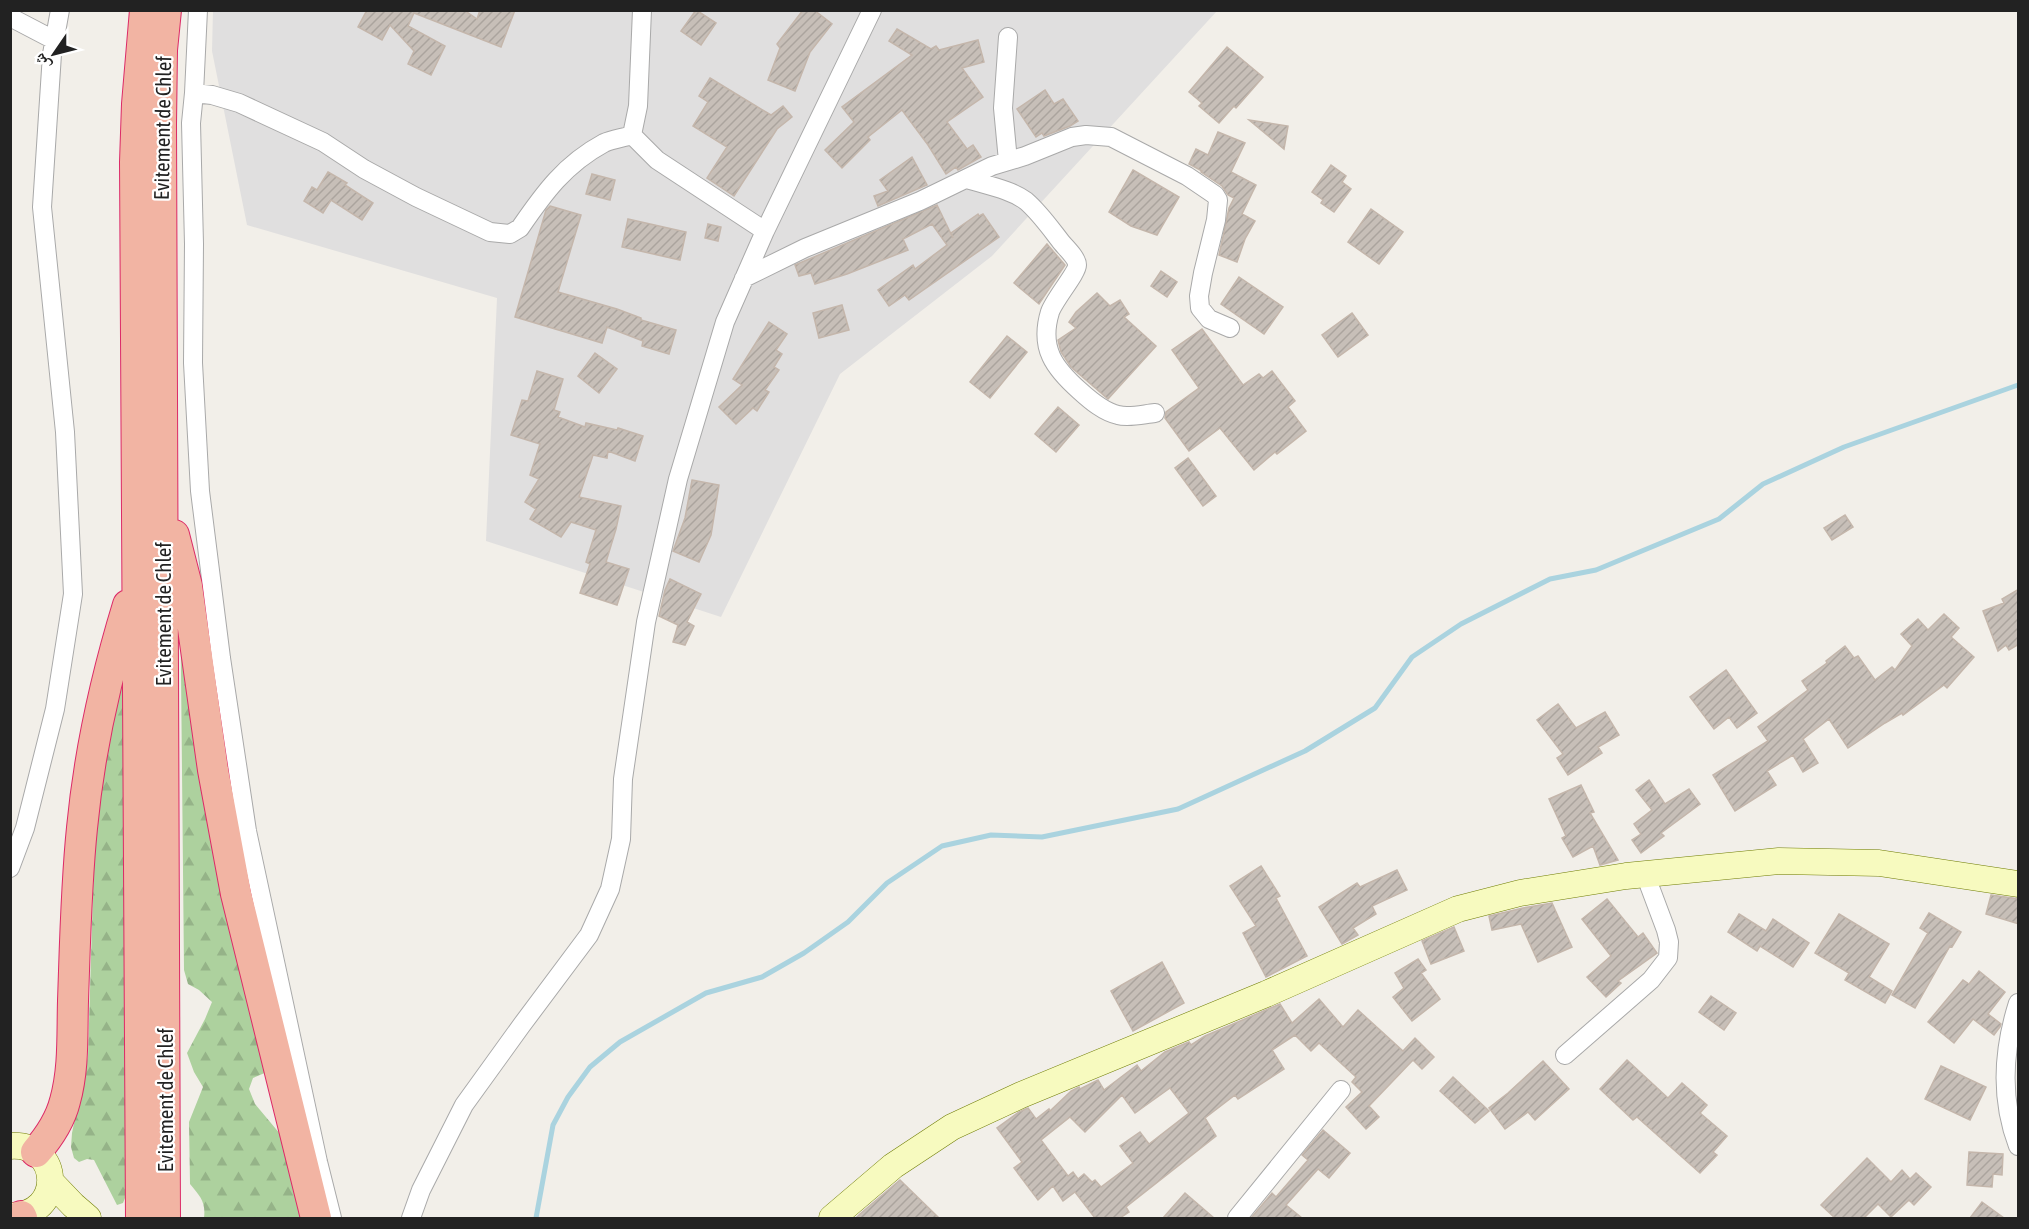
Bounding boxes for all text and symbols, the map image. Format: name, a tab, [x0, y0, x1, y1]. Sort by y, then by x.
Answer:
north arrow	[24, 24, 84, 84]
text: ش	[29, 50, 55, 75]
street label: Evitement de Chlef	[149, 55, 175, 200]
street label: Evitement de Chlef	[151, 542, 175, 686]
street label: Evitement de Chlef	[153, 1028, 177, 1172]

